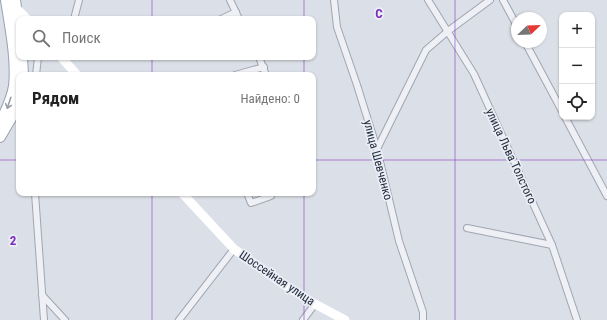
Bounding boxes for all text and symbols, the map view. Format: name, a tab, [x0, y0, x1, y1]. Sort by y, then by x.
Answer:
text: C	[375, 6, 383, 21]
north arrow	[511, 12, 547, 48]
map controls	[559, 12, 595, 120]
button: +	[559, 12, 595, 48]
search box	[16, 16, 316, 60]
icon: search	[30, 27, 52, 49]
text: Поиск	[62, 29, 101, 47]
button: −	[559, 48, 595, 84]
button: locate	[559, 84, 595, 120]
text: Рядом	[32, 88, 79, 108]
text: Найдено: 0	[240, 91, 300, 106]
one-way arrow	[5, 97, 12, 110]
street label: улица Льва Толстого	[483, 106, 539, 206]
street label: улица Шевченко	[361, 118, 395, 202]
text: 2	[10, 233, 17, 248]
street label: Шоссейная улица	[237, 248, 318, 309]

